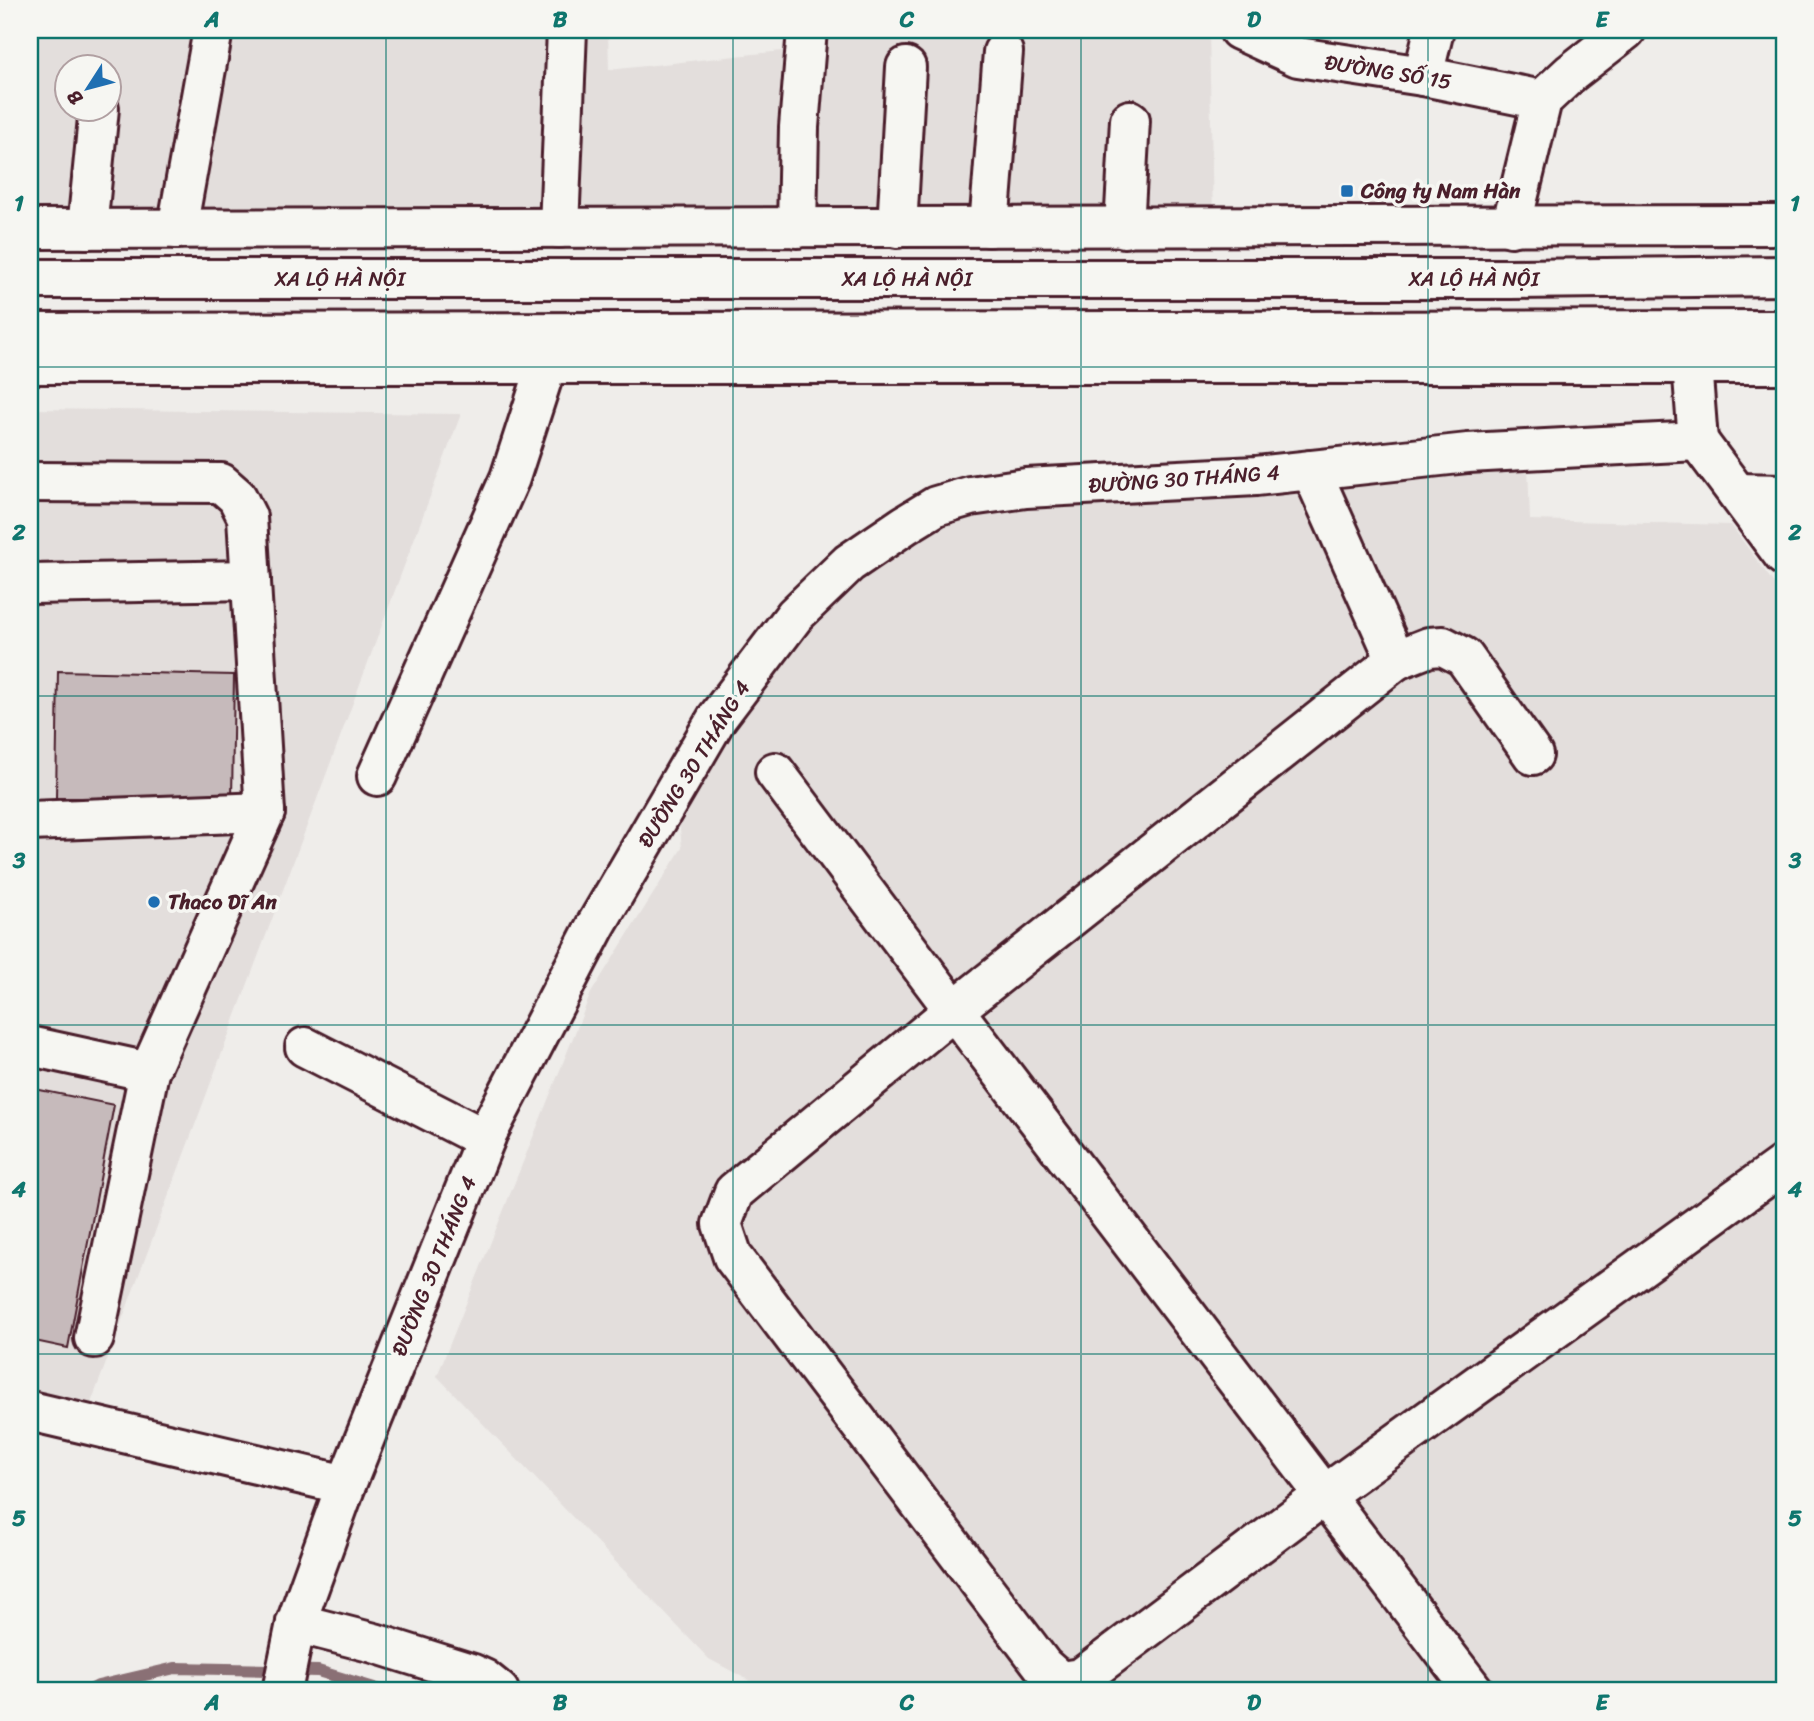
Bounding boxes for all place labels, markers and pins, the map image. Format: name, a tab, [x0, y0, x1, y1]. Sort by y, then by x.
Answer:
place label: Công ty Nam Hàn	[1360, 172, 1521, 210]
marker: Công ty Nam Hàn	[1339, 183, 1355, 199]
place label: Thaco Dĩ An	[168, 883, 277, 921]
marker: Thaco Dĩ An	[146, 894, 162, 910]

